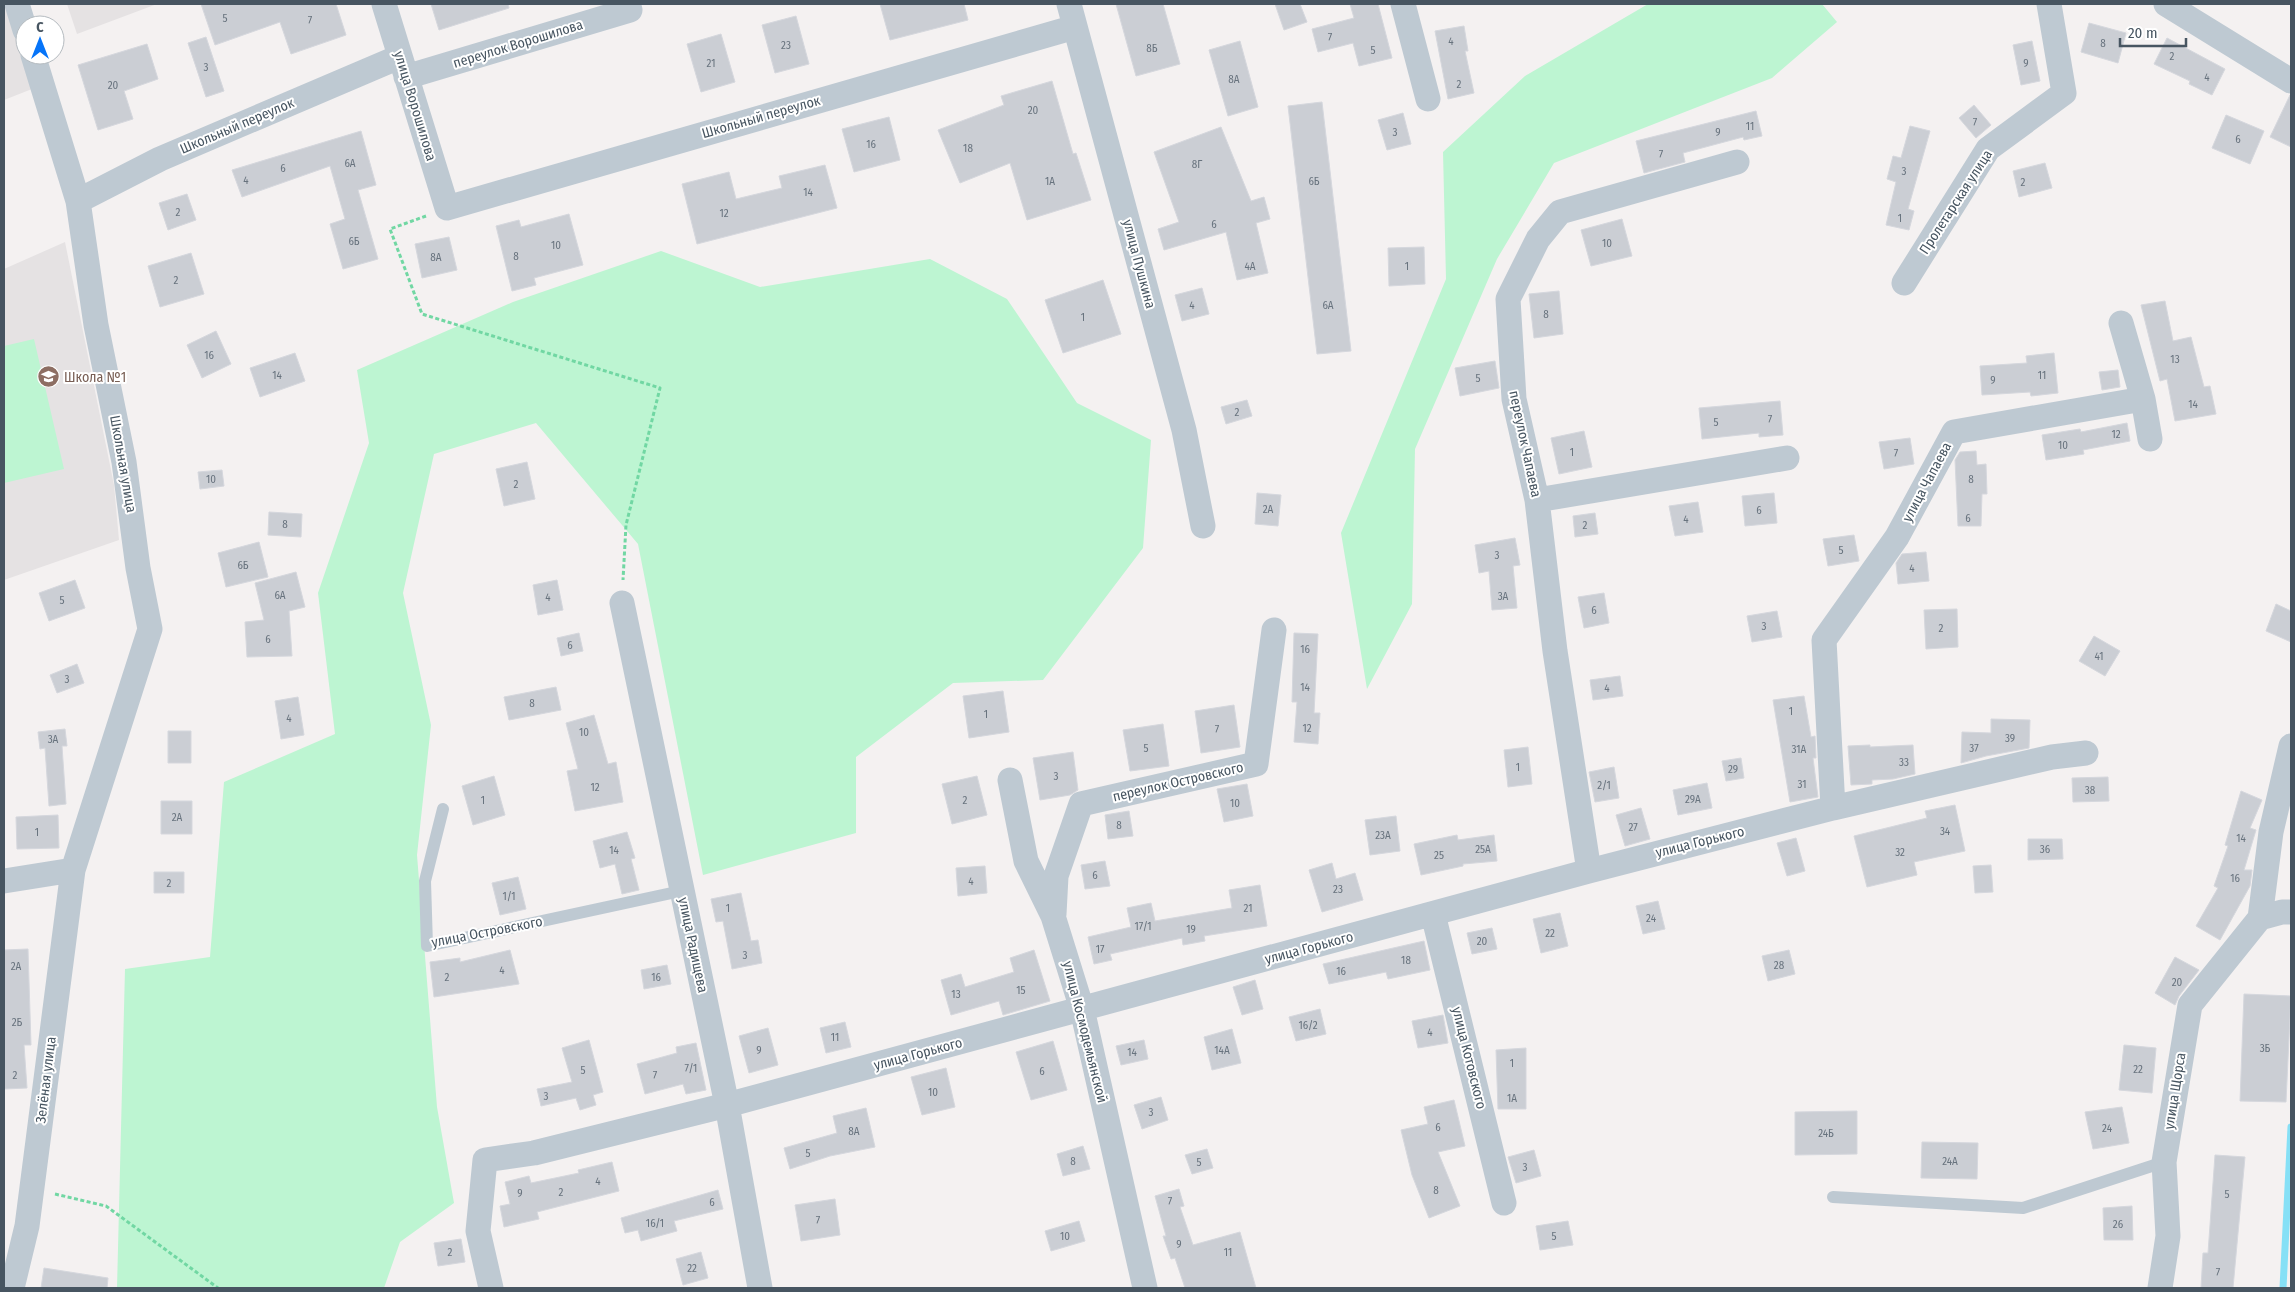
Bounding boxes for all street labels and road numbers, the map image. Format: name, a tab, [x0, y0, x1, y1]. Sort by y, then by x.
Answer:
street label: переулок Ворошилова	[451, 16, 585, 72]
street label: улица Ворошилова	[390, 49, 440, 163]
street label: Школьный переулок	[700, 92, 823, 142]
street label: Школьный переулок	[177, 94, 297, 158]
street label: Пролетарская улица	[1916, 147, 1996, 257]
street label: улица Пушкина	[1119, 218, 1159, 311]
street label: переулок Чапаева	[1505, 389, 1545, 499]
street label: Школьная улица	[106, 414, 140, 514]
street label: улица Чапаева	[1899, 439, 1955, 525]
street label: переулок Островского	[1111, 759, 1245, 805]
street label: улица Горького	[1654, 823, 1746, 861]
street label: улица Радищева	[675, 896, 711, 994]
street label: улица Островского	[430, 913, 544, 951]
street label: улица Горького	[1263, 928, 1355, 968]
street label: улица Космодемьянской	[1059, 959, 1111, 1105]
street label: улица Котовского	[1448, 1005, 1490, 1111]
street label: улица Горького	[872, 1034, 964, 1074]
street label: Зелёная улица	[32, 1036, 60, 1124]
street label: улица Щорса	[2161, 1051, 2189, 1131]

